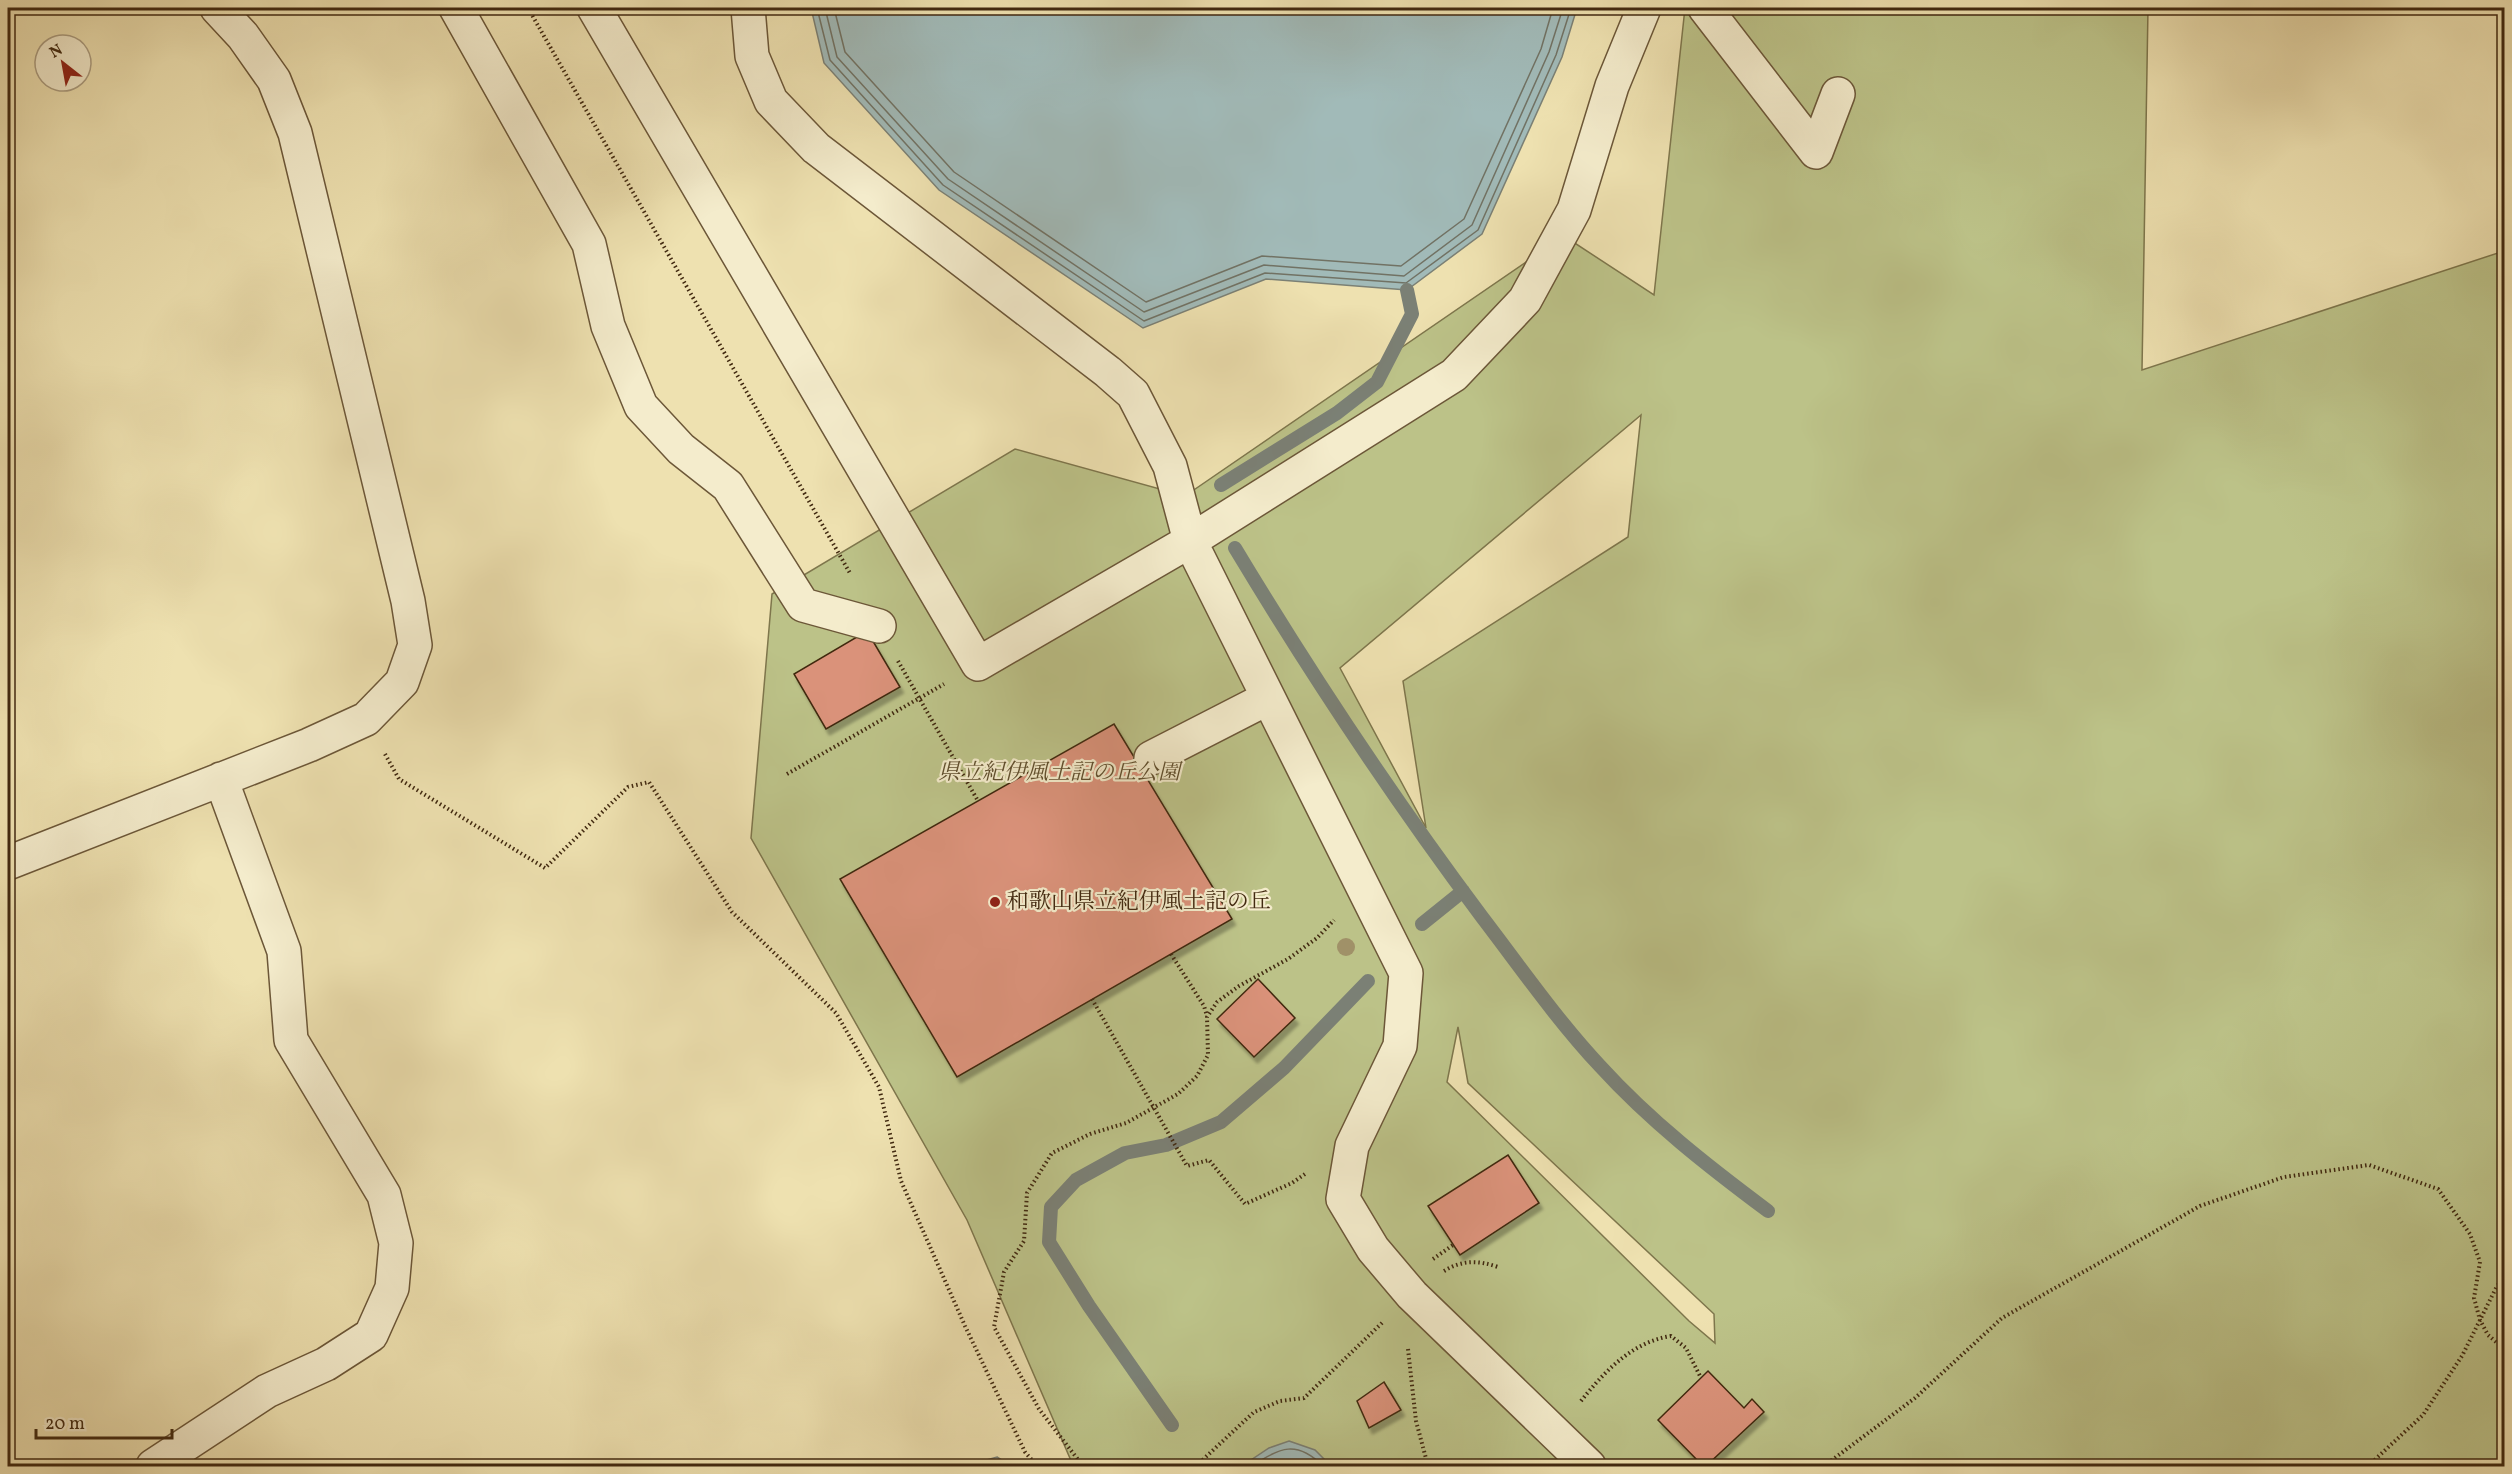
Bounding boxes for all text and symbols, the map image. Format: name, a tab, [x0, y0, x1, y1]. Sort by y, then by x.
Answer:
north arrow	[33, 33, 93, 93]
text: N	[46, 39, 67, 64]
park label: 県立紀伊風土記の丘公園	[938, 758, 1183, 789]
place label: 和歌山県立紀伊風土記の丘	[1007, 887, 1271, 918]
marker: 和歌山県立紀伊風土記の丘	[988, 895, 1002, 909]
scale bar	[36, 1402, 172, 1440]
text: 20 m	[45, 1412, 85, 1437]

